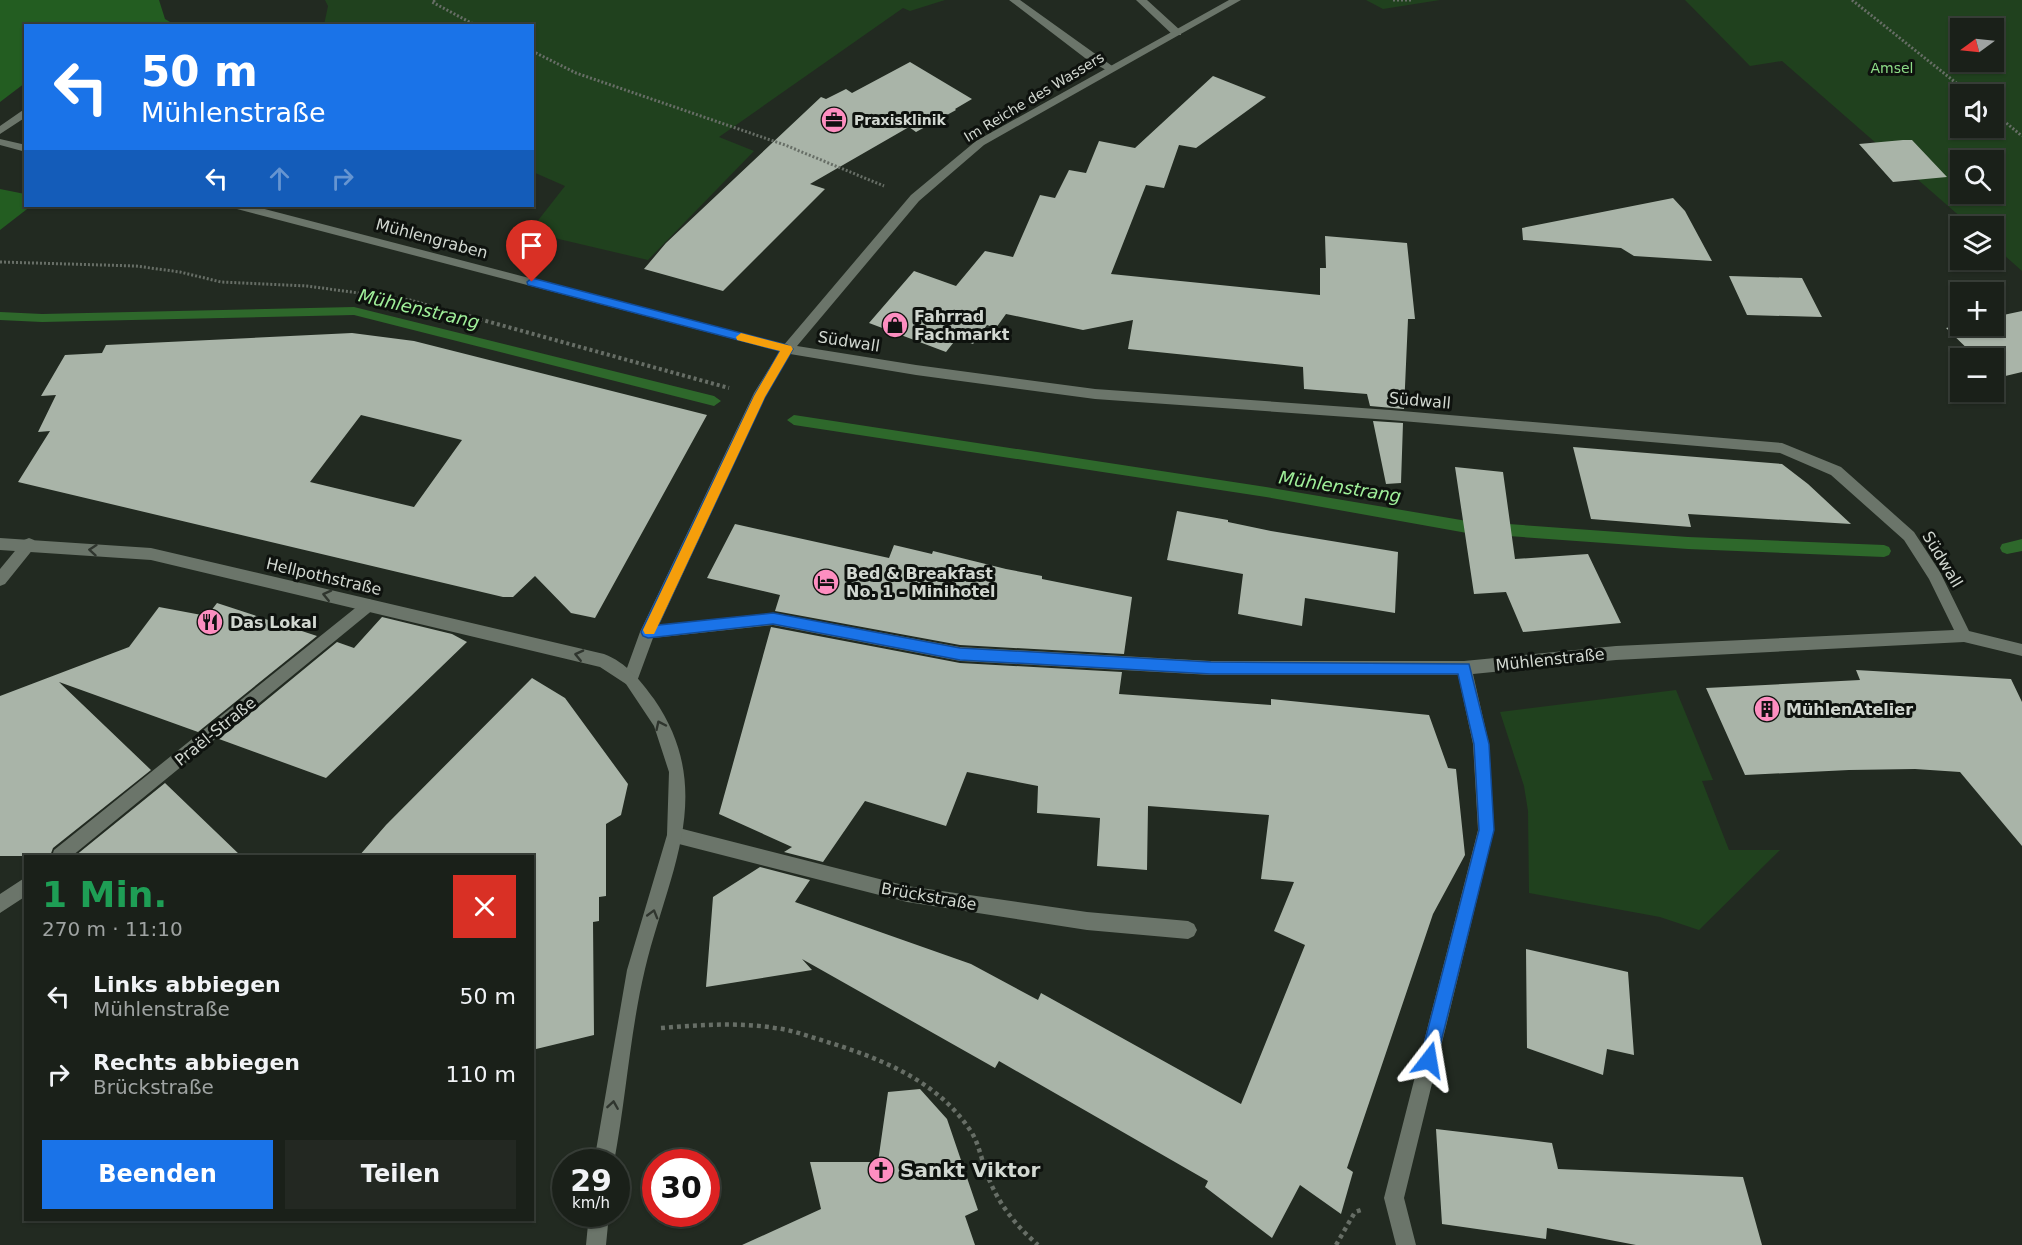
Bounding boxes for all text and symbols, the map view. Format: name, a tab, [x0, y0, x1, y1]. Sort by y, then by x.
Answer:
north arrow	[1950, 18, 2004, 72]
map controls	[1950, 18, 2004, 402]
text: 50 m	[141, 47, 258, 96]
icon: left	[42, 48, 120, 126]
street label: Im Reiche des Wassers	[961, 49, 1107, 145]
park label: Amsel	[1870, 60, 1914, 76]
button: sound	[1950, 84, 2004, 138]
text: Mühlenstraße	[141, 97, 326, 128]
office icon: Praxisklinik	[819, 105, 849, 135]
place label: Praxisklinik	[854, 112, 946, 128]
button: search	[1950, 150, 2004, 204]
icon: left	[200, 162, 233, 195]
icon: ahead	[263, 162, 296, 195]
icon: right	[326, 162, 359, 195]
street label: Mühlengraben	[374, 214, 490, 263]
button: layers	[1950, 216, 2004, 270]
pin	[506, 220, 557, 282]
icon: arrive	[515, 229, 548, 262]
button: +	[1950, 282, 2004, 336]
water label: Mühlenstrang	[357, 284, 482, 333]
place label: Fahrrad Fachmarkt	[914, 307, 1010, 344]
shop icon: Fahrrad Fachmarkt	[880, 310, 910, 340]
street label: Südwall	[817, 327, 881, 356]
button: −	[1950, 348, 2004, 402]
street label: Südwall	[1388, 388, 1452, 413]
water label: Mühlenstrang	[1277, 466, 1403, 507]
street label: Südwall	[1918, 528, 1967, 591]
one-way arrow	[89, 543, 98, 556]
street label: Hellpothstraße	[264, 554, 384, 599]
place label: Bed & Breakfast No. 1 - Minihotel	[846, 564, 996, 601]
hotel icon: Bed & Breakfast No. 1 - Minihotel	[811, 567, 841, 597]
one-way arrow	[323, 590, 333, 603]
restaurant icon: Das Lokal	[195, 607, 225, 637]
place label: Das Lokal	[230, 613, 317, 632]
street label: Mühlenstraße	[1495, 644, 1605, 675]
one-way arrow	[574, 649, 584, 662]
street label: Praël-Straße	[171, 693, 260, 770]
building icon: MühlenAtelier	[1752, 694, 1782, 724]
place label: MühlenAtelier	[1786, 700, 1913, 719]
one-way arrow	[656, 721, 668, 732]
text: 1 Min.	[42, 874, 167, 915]
button: close	[453, 875, 516, 938]
street label: Brückstraße	[880, 879, 978, 914]
one-way arrow	[646, 909, 658, 920]
text: 270 m · 11:10	[42, 917, 183, 941]
text: Links abbiegen	[93, 972, 281, 997]
icon: left	[42, 980, 75, 1013]
text: 50 m	[460, 984, 516, 1009]
text: Mühlenstraße	[93, 997, 230, 1021]
position arrow	[1397, 1028, 1461, 1092]
text: Rechts abbiegen	[93, 1050, 300, 1075]
icon: right	[42, 1058, 75, 1091]
text: 110 m	[446, 1062, 516, 1087]
text: Brückstraße	[93, 1075, 214, 1099]
one-way arrow	[607, 1100, 619, 1109]
button: Beenden	[42, 1140, 273, 1209]
button: Teilen	[285, 1140, 516, 1209]
speed limit sign: 30	[642, 1149, 720, 1227]
church icon: Sankt Viktor	[866, 1155, 896, 1185]
place label: Sankt Viktor	[900, 1158, 1041, 1182]
text: 29	[570, 1163, 612, 1198]
text: km/h	[572, 1194, 610, 1212]

